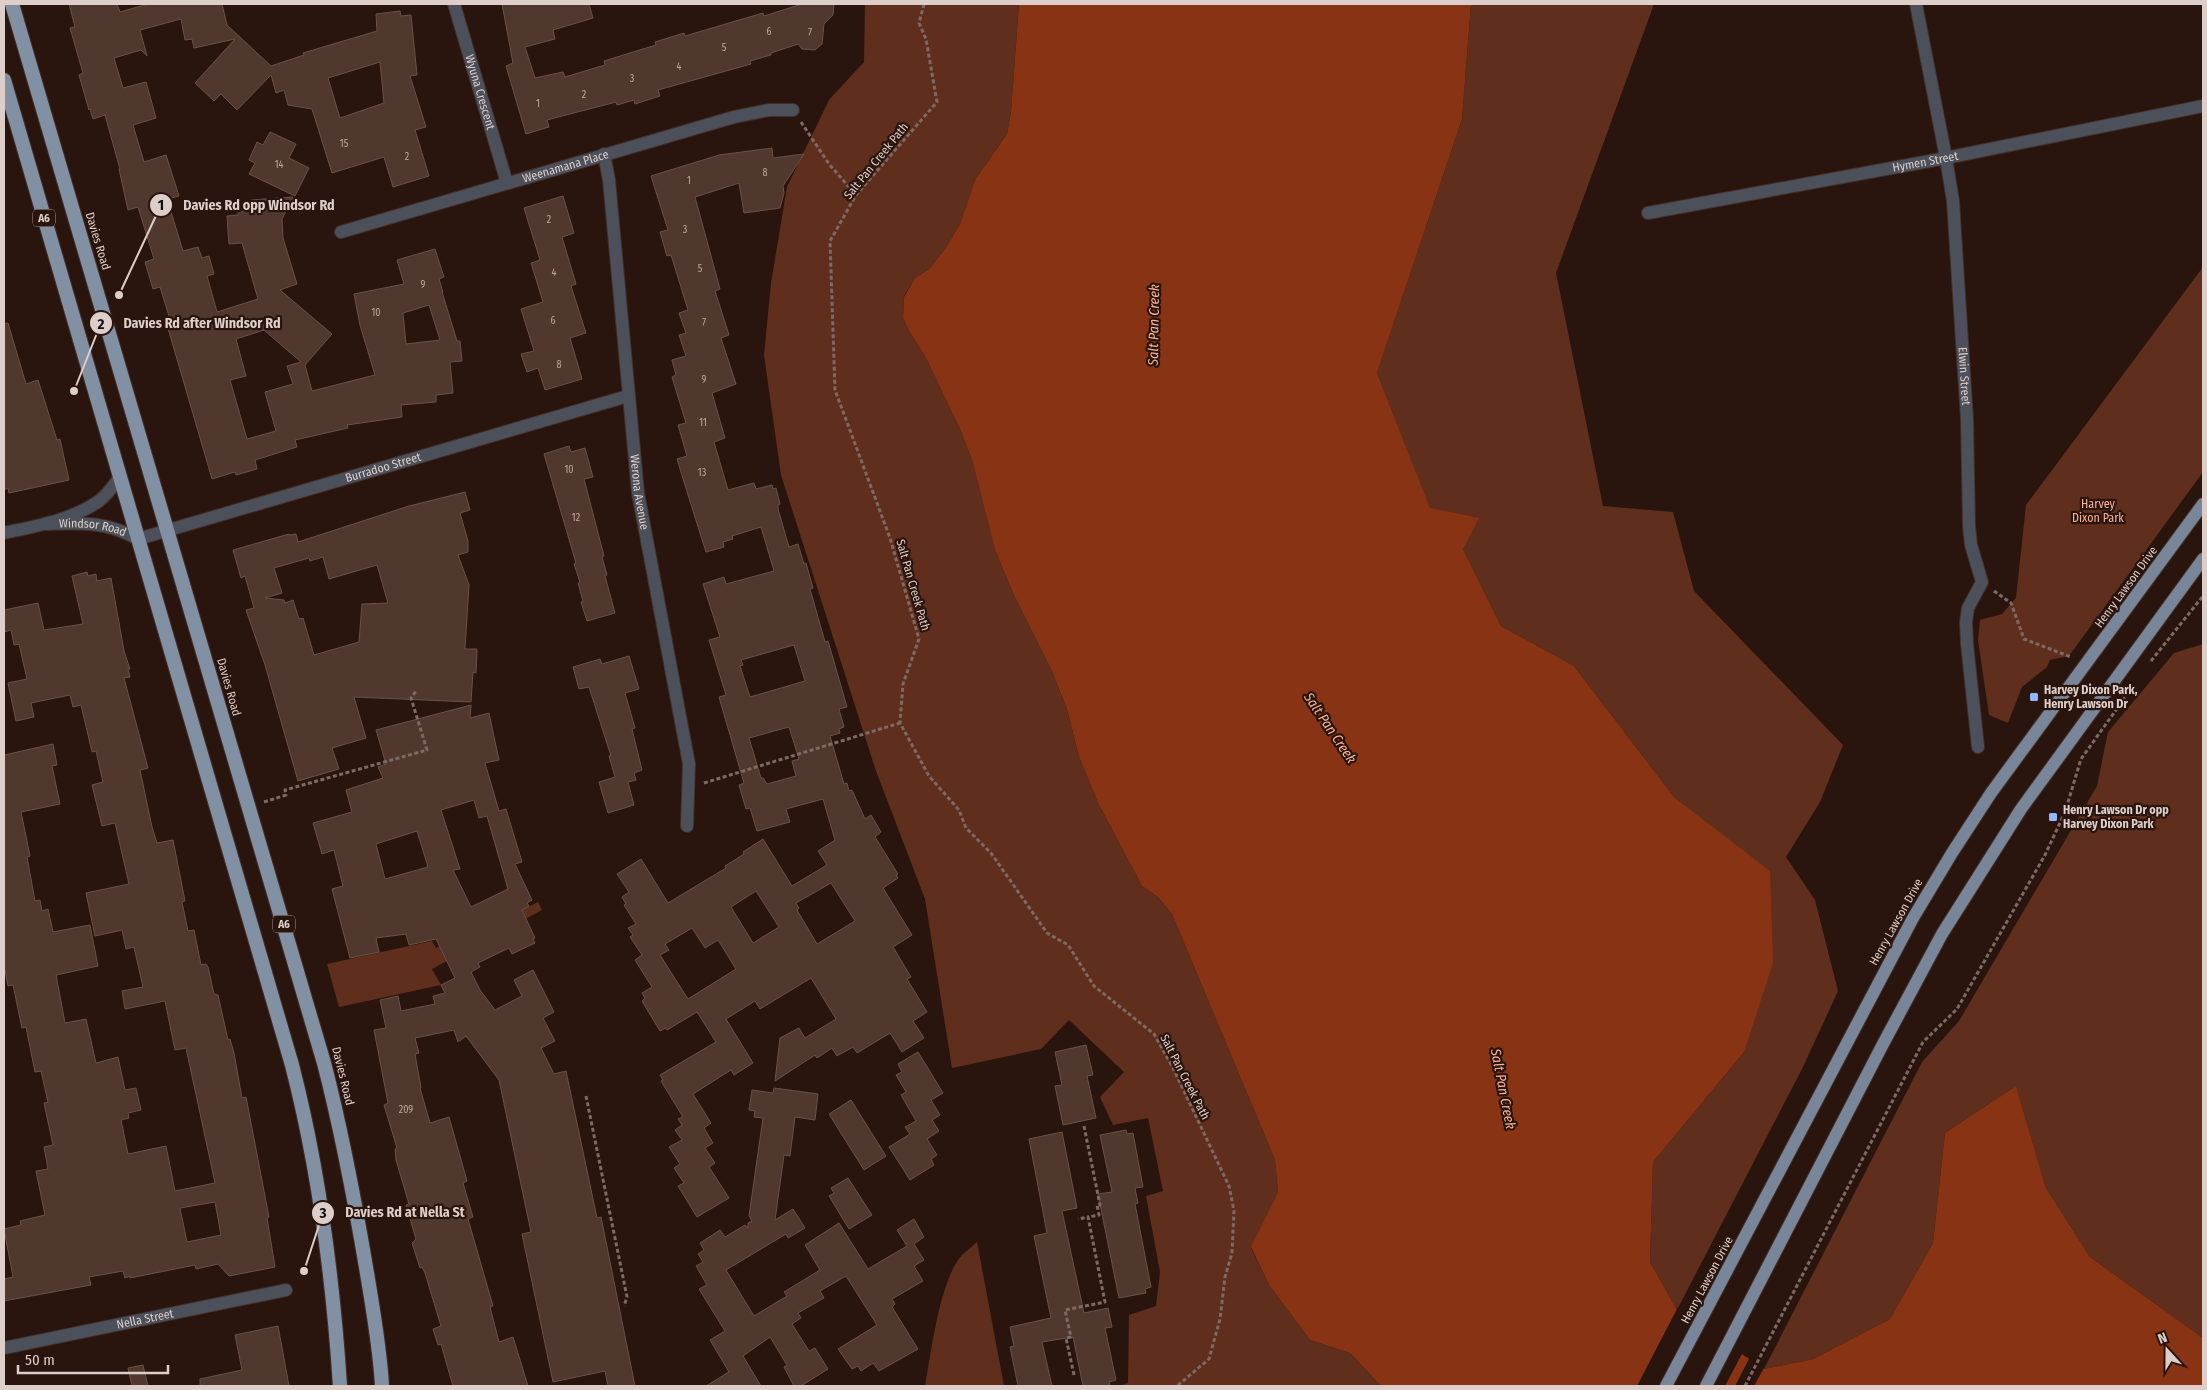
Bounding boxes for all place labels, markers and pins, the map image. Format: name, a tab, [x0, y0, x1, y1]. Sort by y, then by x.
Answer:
callout: Davies Rd opp Windsor Rd	[148, 190, 345, 219]
callout: Davies Rd after Windsor Rd	[89, 309, 291, 338]
place label: Harvey Dixon Park, Henry Lawson Dr	[2044, 683, 2138, 711]
marker: Harvey Dixon Park, Henry Lawson Dr	[2028, 691, 2040, 703]
place label: Henry Lawson Dr opp Harvey Dixon Park	[2063, 803, 2169, 831]
marker: Henry Lawson Dr opp Harvey Dixon Park	[2047, 811, 2059, 823]
callout: Davies Rd at Nella St	[310, 1198, 475, 1227]

